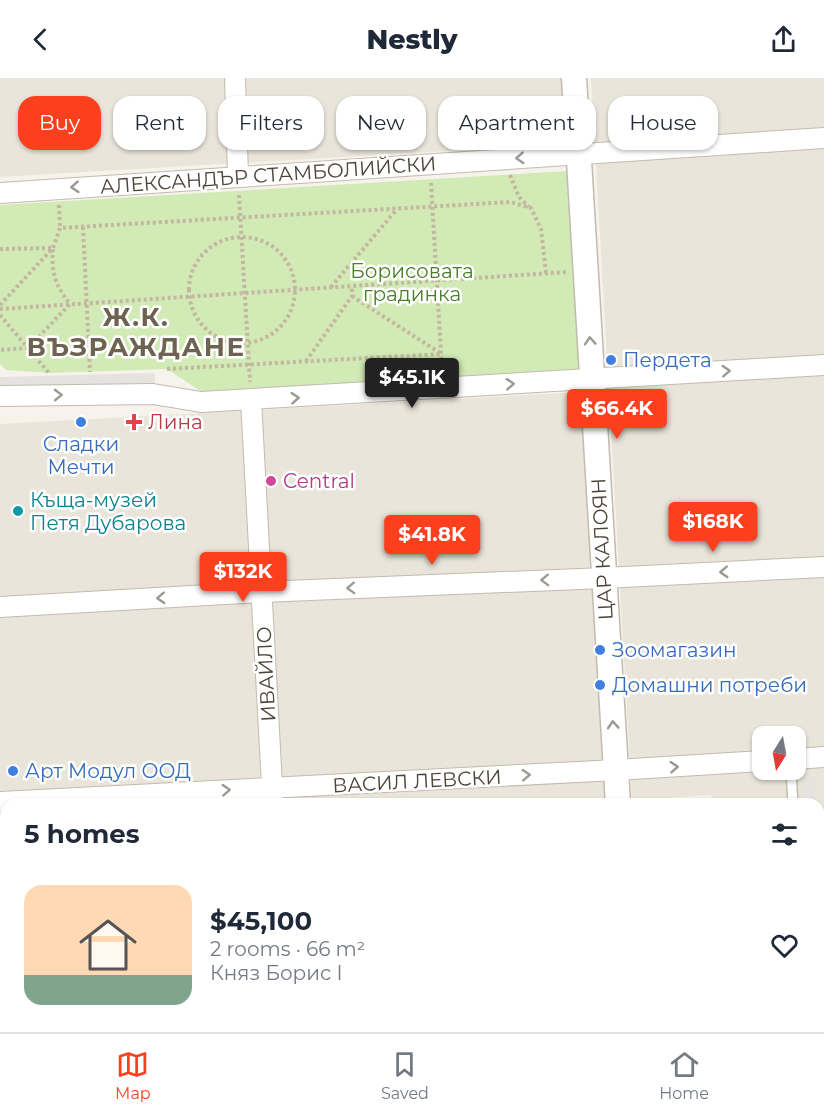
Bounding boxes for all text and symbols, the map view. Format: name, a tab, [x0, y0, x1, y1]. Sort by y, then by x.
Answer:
icon: back	[24, 23, 57, 56]
text: Nestly	[366, 23, 458, 56]
icon: share	[767, 23, 800, 56]
chip: Buy	[18, 96, 101, 150]
chip: Rent	[113, 96, 206, 150]
chip: Filters	[218, 96, 324, 150]
chip: New	[336, 96, 426, 150]
chip: Apartment	[438, 96, 596, 150]
chip: House	[608, 96, 718, 150]
street label: АЛЕКСАНДЪР СТАМБОЛИЙСКИ	[99, 151, 437, 199]
one-way arrow	[515, 151, 524, 164]
one-way arrow	[71, 181, 80, 194]
park label: Борисовата градинка	[350, 259, 474, 306]
district label: Ж.К. ВЪЗРАЖДАНЕ	[26, 301, 246, 363]
one-way arrow	[583, 337, 596, 346]
place label: Пердета	[623, 348, 712, 372]
marker: Пердета	[604, 353, 618, 367]
pin: $45.1K	[363, 358, 461, 409]
text: $45.1K	[379, 365, 445, 389]
one-way arrow	[721, 365, 730, 378]
one-way arrow	[506, 378, 515, 391]
one-way arrow	[54, 389, 63, 401]
pin: $66.4K	[568, 389, 666, 440]
one-way arrow	[290, 391, 299, 404]
text: $66.4K	[581, 396, 653, 420]
place label: Лина	[148, 410, 203, 434]
marker: Лина	[125, 413, 143, 431]
marker: Сладки Мечти	[74, 415, 88, 429]
place label: Сладки Мечти	[43, 432, 119, 479]
place label: Central	[283, 469, 355, 493]
marker: Central	[264, 474, 278, 488]
street label: ЦАР КАЛОЯН	[586, 477, 618, 621]
place label: Къща-музей Петя Дубарова	[30, 488, 186, 535]
pin: $168K	[671, 502, 755, 553]
marker: Къща-музей Петя Дубарова	[11, 504, 25, 518]
text: $168K	[682, 509, 744, 533]
pin: $41.8K	[383, 515, 481, 566]
text: $41.8K	[398, 522, 466, 546]
pin: $132K	[201, 552, 285, 603]
text: $132K	[214, 559, 272, 583]
one-way arrow	[719, 565, 728, 578]
one-way arrow	[541, 574, 550, 587]
one-way arrow	[346, 582, 355, 595]
one-way arrow	[157, 591, 166, 604]
street label: ИВАЙЛО	[252, 626, 280, 722]
place label: Зоомагазин	[612, 638, 736, 662]
marker: Зоомагазин	[593, 643, 607, 657]
place label: Домашни потреби	[612, 673, 807, 697]
marker: Домашни потреби	[593, 678, 607, 692]
one-way arrow	[607, 720, 620, 729]
north arrow	[752, 726, 806, 780]
map controls	[752, 726, 806, 780]
place label: Арт Модул ООД	[25, 759, 191, 783]
one-way arrow	[670, 760, 679, 773]
marker: Арт Модул ООД	[6, 764, 20, 778]
street label: ВАСИЛ ЛЕВСКИ	[332, 765, 502, 797]
one-way arrow	[521, 769, 530, 782]
one-way arrow	[222, 784, 231, 797]
text: 5 homes	[24, 818, 140, 850]
icon: filters	[768, 818, 801, 851]
text: $45,100	[210, 905, 312, 937]
icon: home	[72, 909, 144, 981]
icon: heart	[768, 929, 801, 962]
text: 2 rooms · 66 m²	[210, 937, 365, 961]
text: Княз Борис I	[210, 961, 343, 985]
tab: Map	[115, 1048, 151, 1103]
tab: Saved	[381, 1048, 429, 1103]
tab: Home	[659, 1048, 709, 1103]

